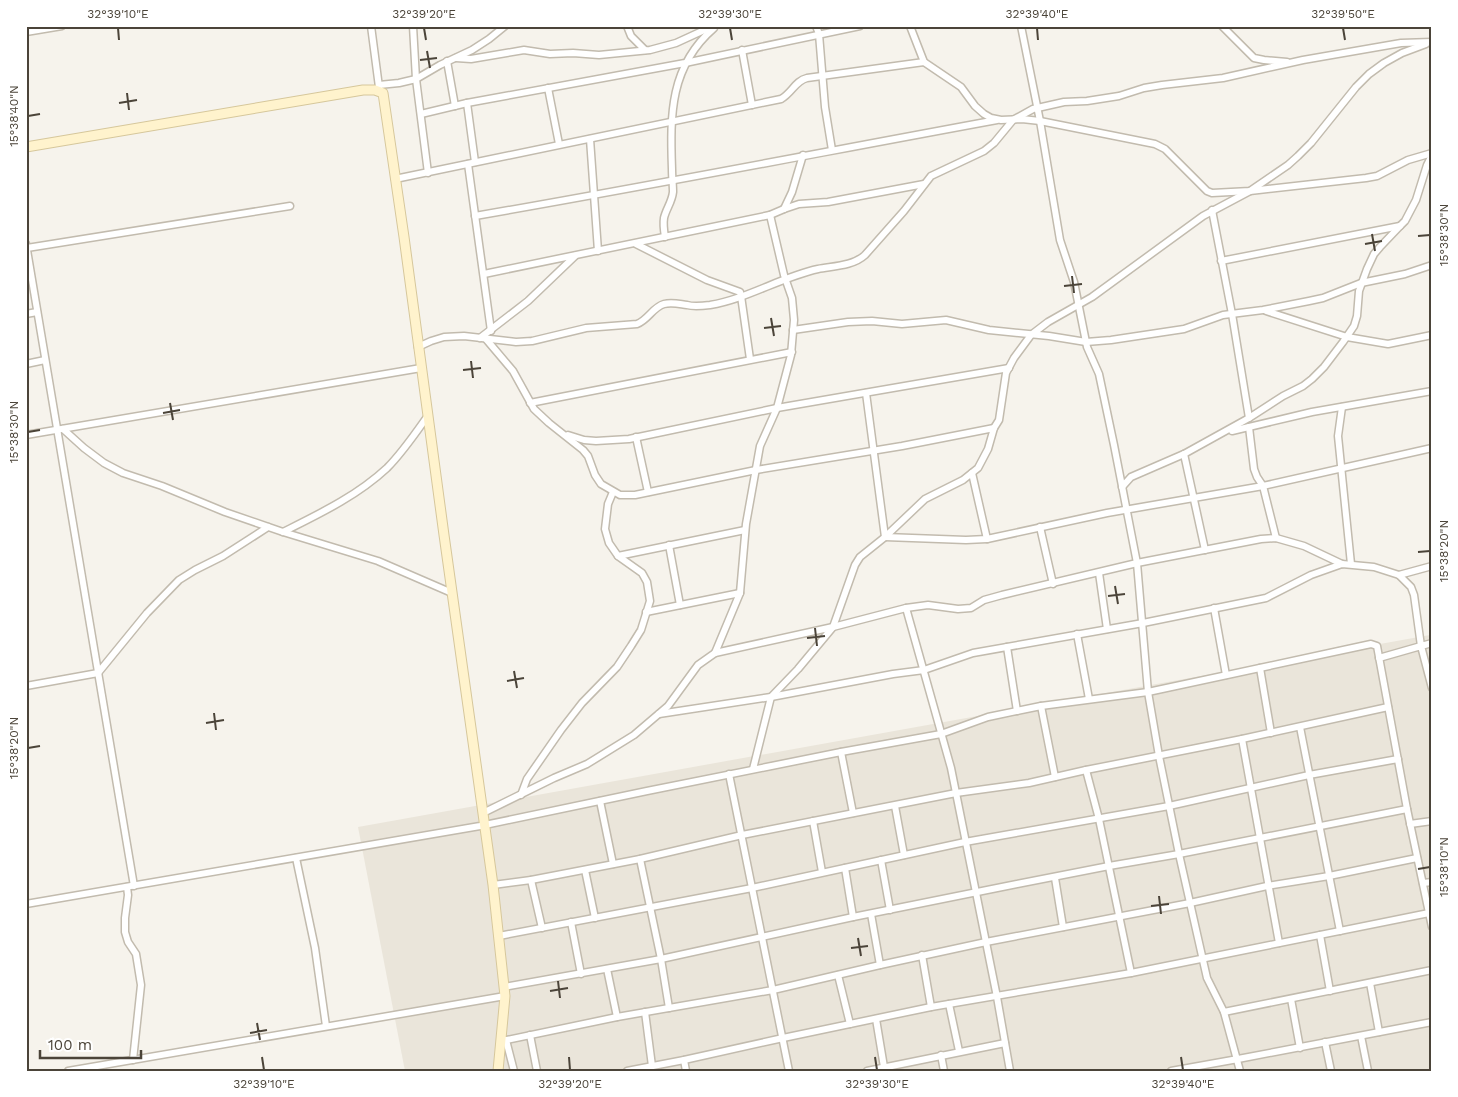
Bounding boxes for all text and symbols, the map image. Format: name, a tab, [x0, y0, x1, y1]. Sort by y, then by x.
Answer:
text: 32°39'10"E	[87, 7, 149, 21]
text: 32°39'20"E	[392, 7, 456, 21]
text: 32°39'30"E	[698, 7, 762, 21]
text: 32°39'40"E	[1006, 7, 1069, 21]
text: 32°39'50"E	[1311, 7, 1375, 21]
text: 15°38'40"N	[7, 85, 21, 147]
text: 15°38'30"N	[1437, 204, 1451, 266]
text: 15°38'30"N	[7, 401, 21, 463]
text: 15°38'20"N	[1437, 520, 1451, 582]
text: 15°38'20"N	[7, 717, 21, 779]
text: 15°38'10"N	[1437, 837, 1451, 897]
scale bar	[40, 1027, 141, 1059]
text: 100 m	[48, 1036, 92, 1054]
text: 32°39'10"E	[233, 1077, 295, 1091]
text: 32°39'20"E	[538, 1077, 602, 1091]
text: 32°39'30"E	[845, 1077, 909, 1091]
text: 32°39'40"E	[1152, 1077, 1215, 1091]

